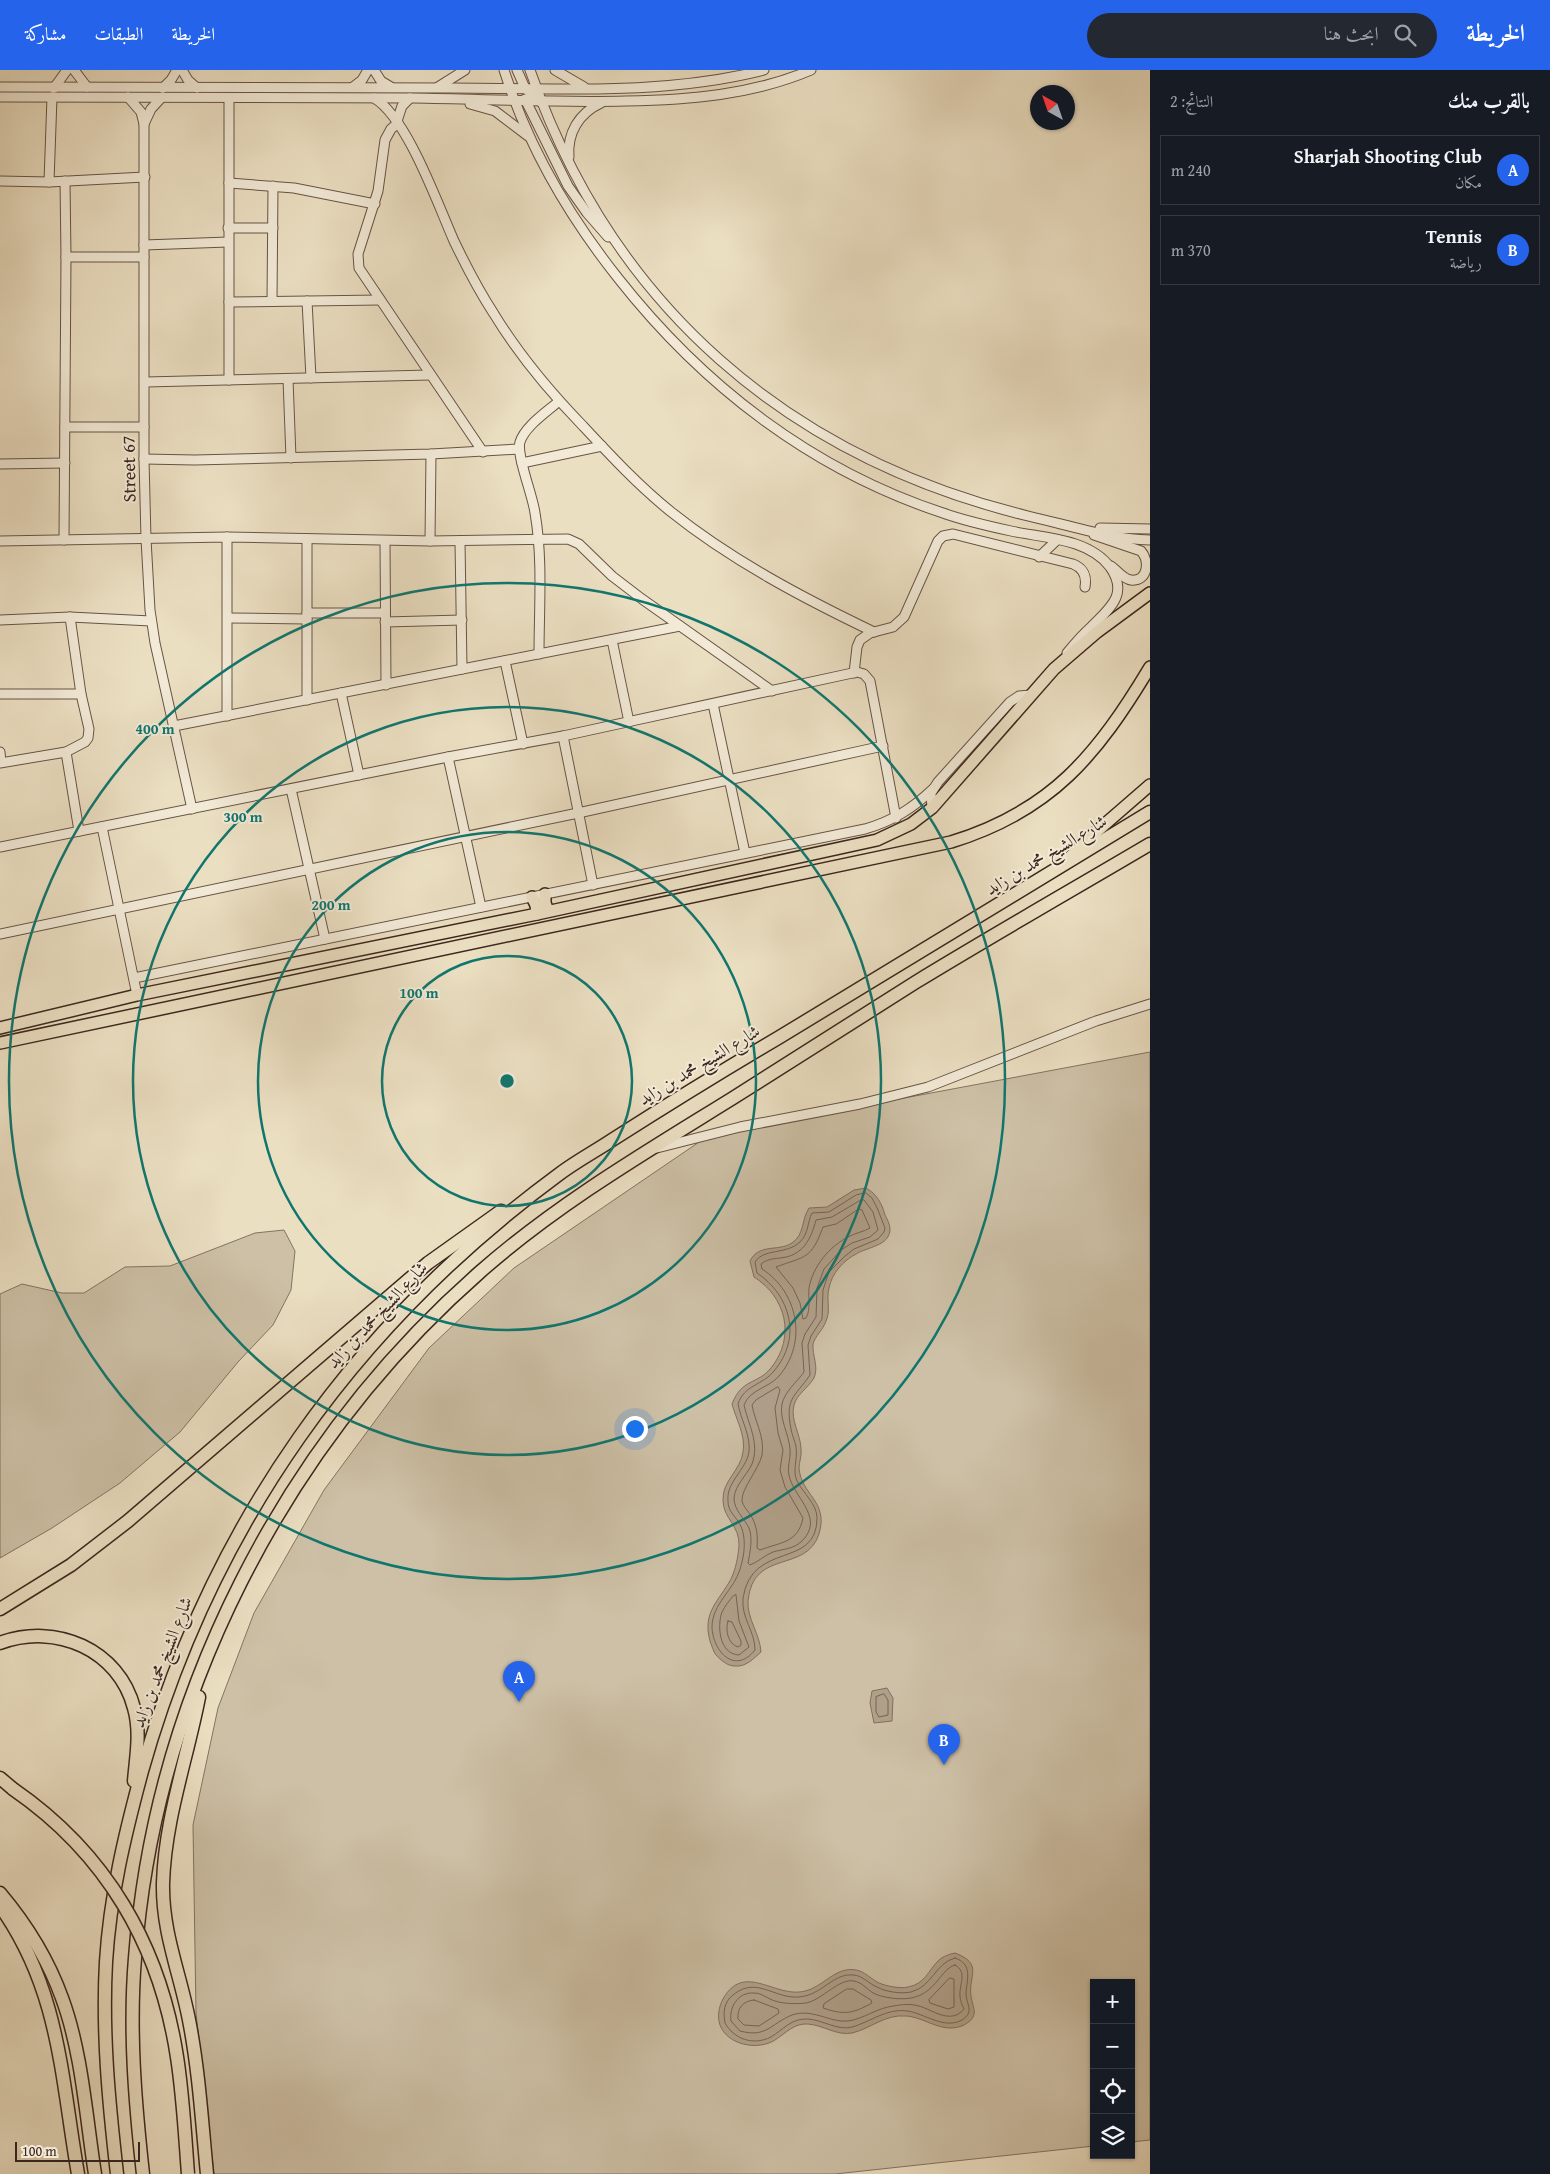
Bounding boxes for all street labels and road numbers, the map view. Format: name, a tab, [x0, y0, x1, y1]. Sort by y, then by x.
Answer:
street label: Street 67	[114, 435, 143, 503]
street label: شارع الشيخ محمد بن زايد	[980, 807, 1113, 904]
street label: شارع الشيخ محمد بن زايد	[633, 1017, 766, 1114]
street label: شارع الشيخ محمد بن زايد	[320, 1255, 436, 1376]
street label: شارع الشيخ محمد بن زايد	[124, 1592, 202, 1732]

